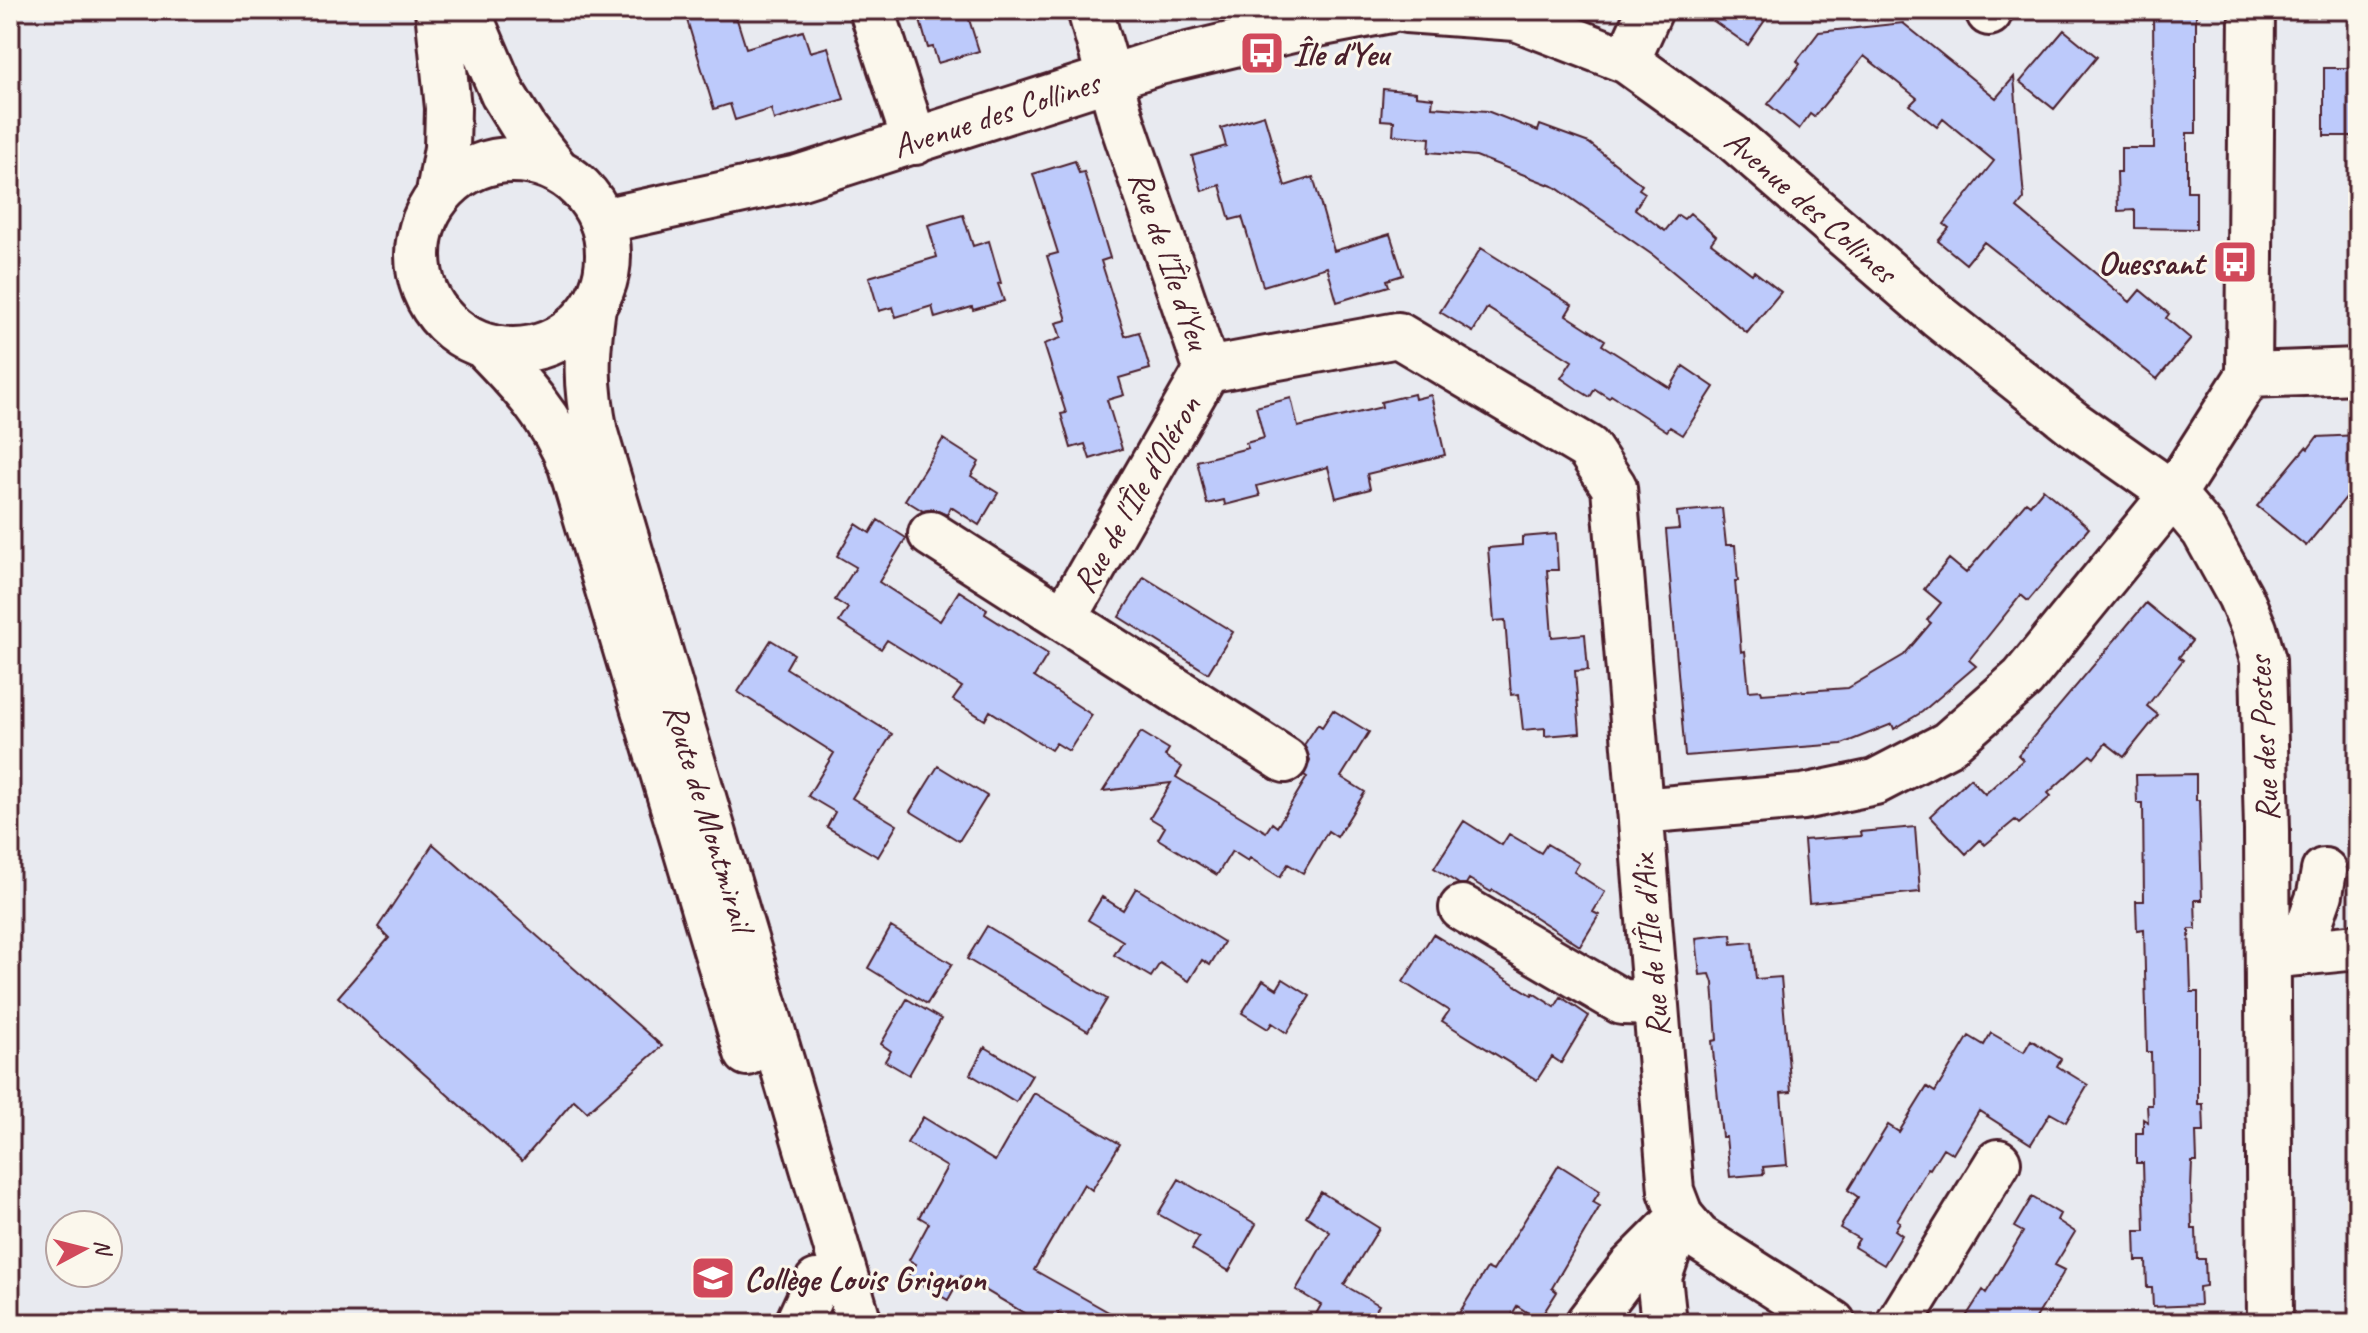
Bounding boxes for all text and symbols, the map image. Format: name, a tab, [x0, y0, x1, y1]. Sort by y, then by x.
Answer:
bus stop icon: Île d'Yeu	[1238, 29, 1286, 77]
place label: Île d'Yeu	[1293, 32, 1392, 75]
street label: Avenue des Collines	[887, 60, 1107, 168]
street label: Avenue des Collines	[1716, 119, 1908, 294]
street label: Rue de l'Île d'Yeu	[1119, 165, 1221, 357]
bus stop icon: Ouessant	[2211, 238, 2259, 286]
place label: Ouessant	[2098, 241, 2208, 284]
street label: Rue de l'Île d'Oléron	[1062, 387, 1210, 601]
street label: Rue des Postes	[2237, 653, 2289, 823]
street label: Route de Montmirail	[654, 698, 766, 942]
street label: Rue de l'Île d'Aix	[1620, 851, 1679, 1039]
north arrow	[44, 1209, 124, 1289]
text: N	[88, 1238, 118, 1259]
school or university icon: Collège Louis Grignon	[689, 1254, 737, 1302]
place label: Collège Louis Grignon	[744, 1257, 987, 1300]

